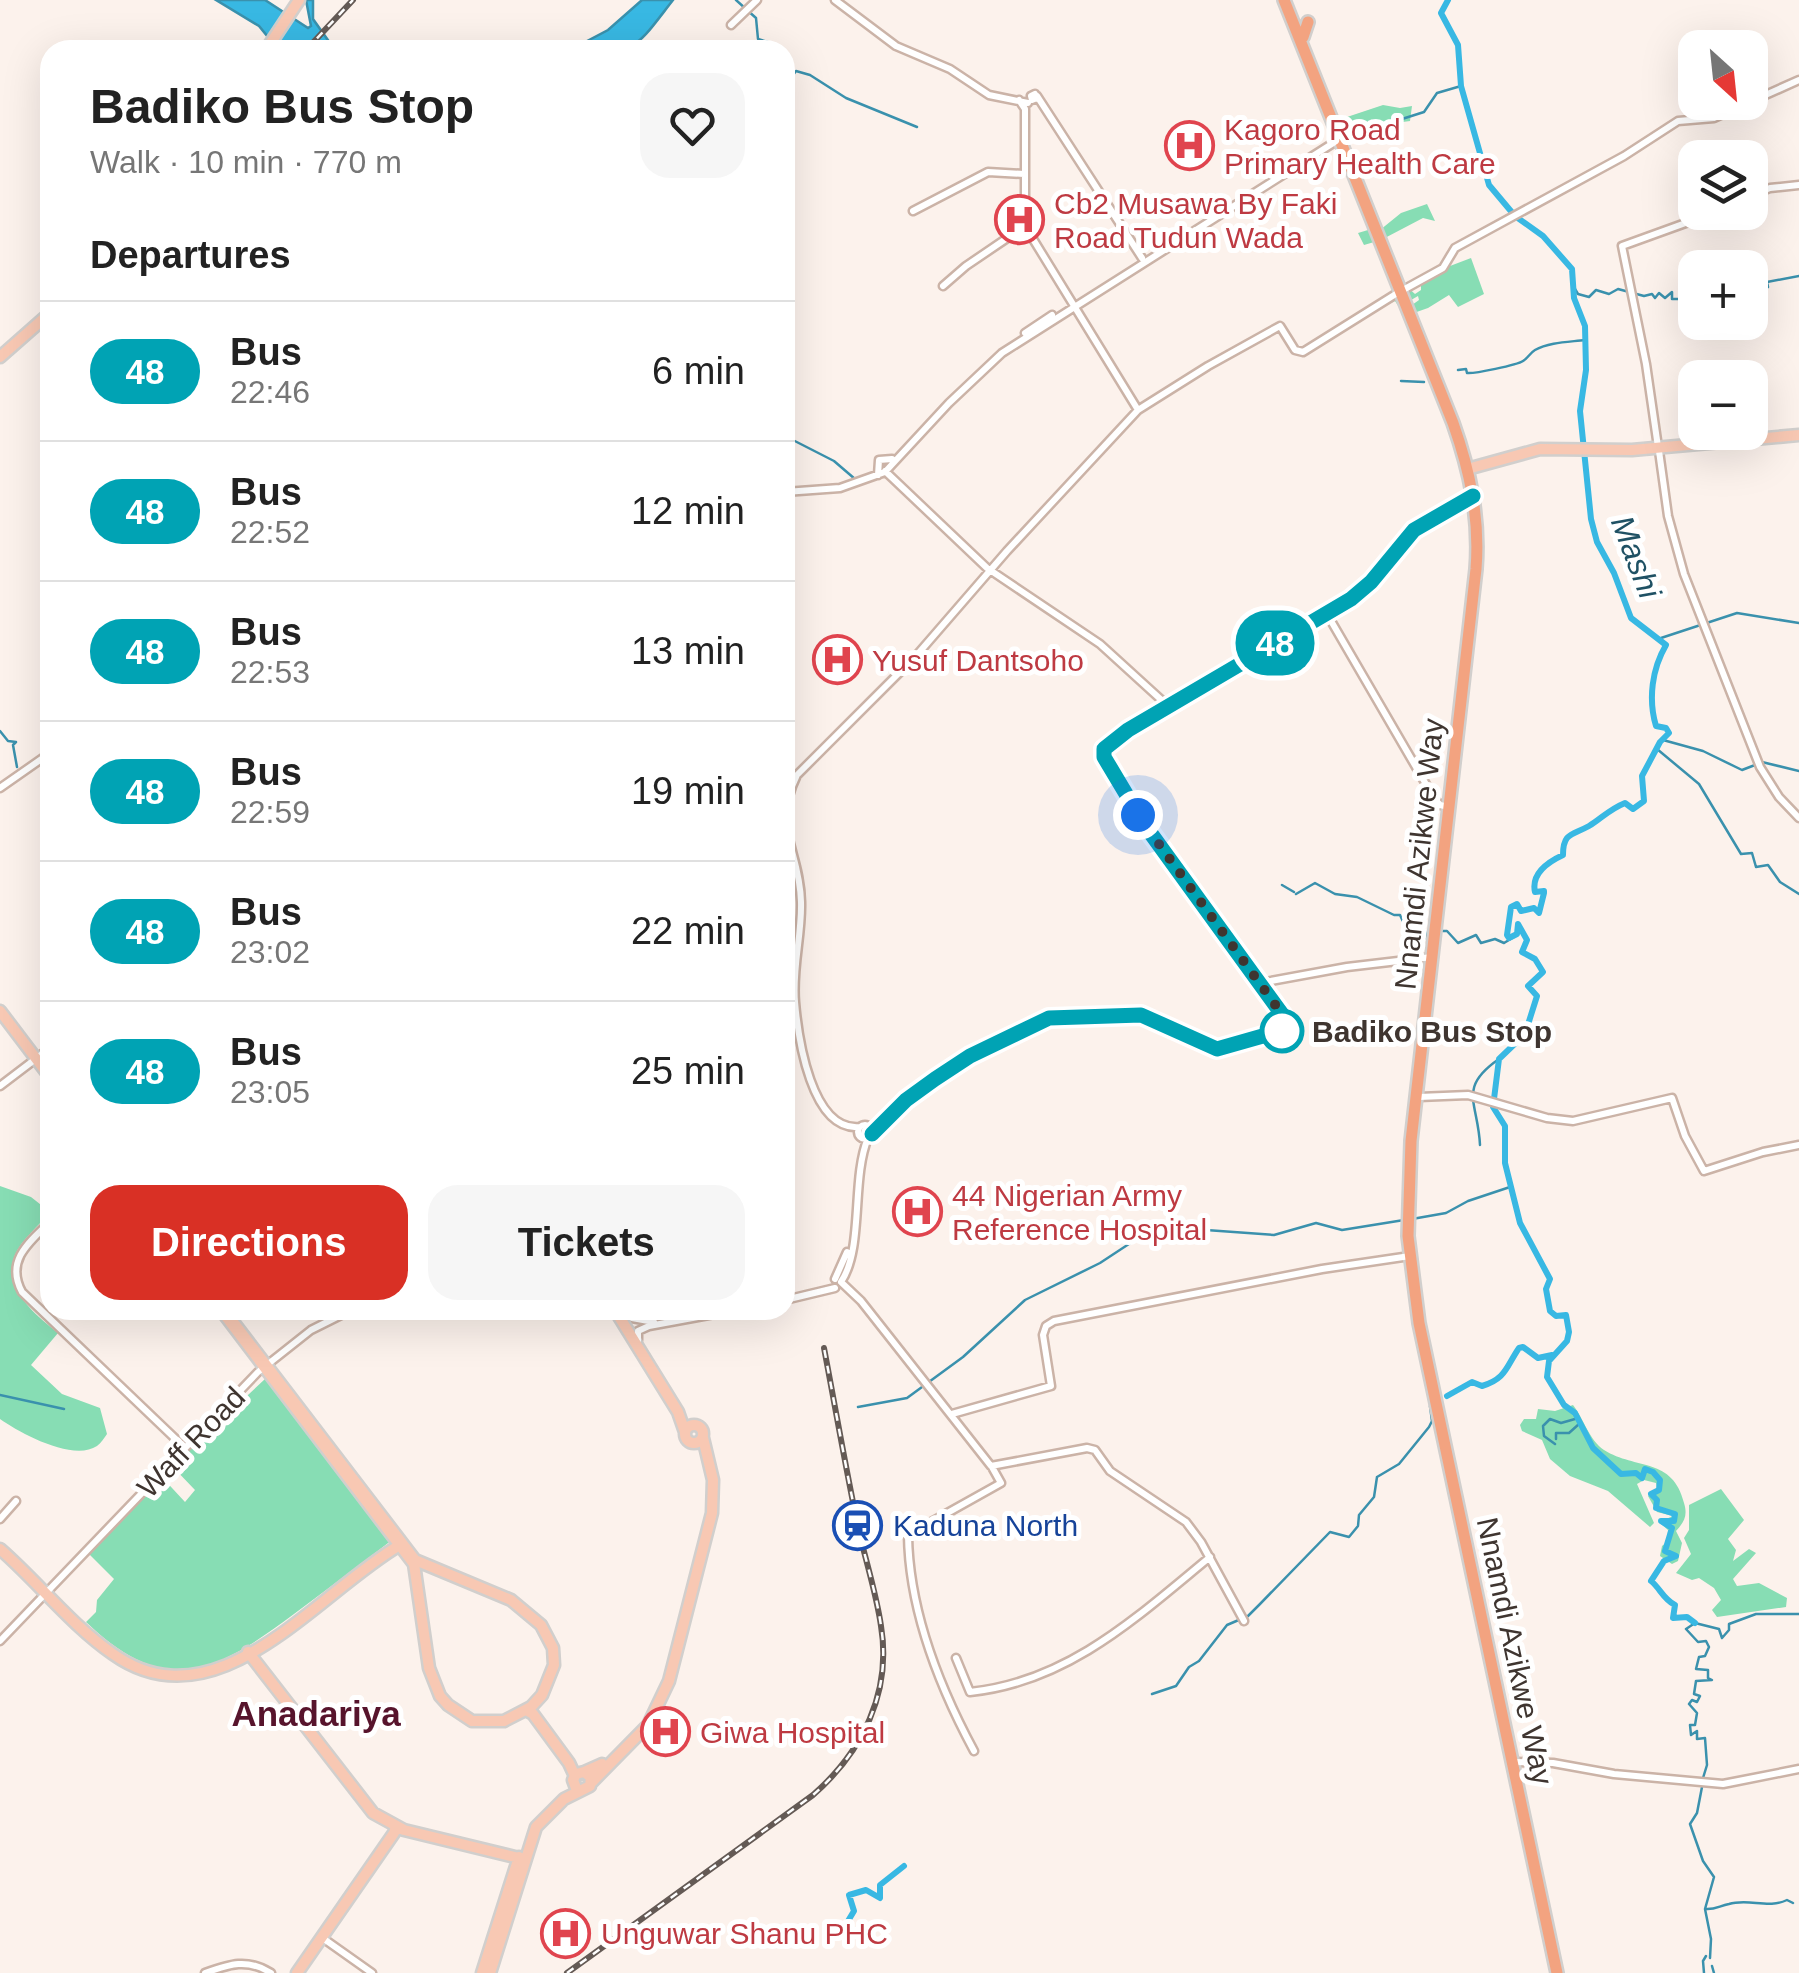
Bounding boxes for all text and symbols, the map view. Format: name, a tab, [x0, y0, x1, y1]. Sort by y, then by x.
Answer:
north arrow	[1678, 30, 1768, 120]
map controls	[1678, 30, 1768, 450]
button: heart	[640, 73, 745, 178]
text: Badiko Bus Stop	[90, 80, 474, 133]
place label: Kagoro Road Primary Health Care	[1224, 113, 1496, 180]
hospital icon: Kagoro Road Primary Health Care	[1163, 120, 1215, 172]
button: layers	[1678, 140, 1768, 230]
text: Walk · 10 min · 770 m	[90, 144, 402, 180]
place label: Cb2 Musawa By Faki Road Tudun Wada	[1054, 187, 1337, 254]
hospital icon: Cb2 Musawa By Faki Road Tudun Wada	[993, 194, 1045, 246]
text: Departures	[90, 234, 291, 276]
button: +	[1678, 250, 1768, 340]
text: Bus	[230, 331, 302, 373]
text: 6 min	[652, 350, 745, 392]
text: 48	[126, 352, 164, 391]
button: −	[1678, 360, 1768, 450]
text: 22:46	[230, 374, 310, 410]
text: Bus	[230, 471, 302, 513]
text: 12 min	[631, 490, 745, 532]
text: 48	[126, 492, 164, 531]
water label: Mashi	[1604, 511, 1668, 604]
text: 22:52	[230, 514, 310, 550]
line badge: 48	[1230, 610, 1320, 676]
text: Bus	[230, 611, 302, 653]
text: 48	[1256, 624, 1294, 663]
text: 13 min	[631, 630, 745, 672]
text: 48	[126, 632, 164, 671]
hospital icon: Yusuf Dantsoho	[811, 634, 863, 686]
place label: Yusuf Dantsoho	[872, 644, 1084, 677]
text: 22:53	[230, 654, 310, 690]
street label: Nnamdi Azikwe Way	[1388, 717, 1450, 991]
text: Bus	[230, 751, 302, 793]
text: 19 min	[631, 770, 745, 812]
text: 48	[126, 772, 164, 811]
your location	[1113, 790, 1163, 840]
text: 22:59	[230, 794, 310, 830]
text: Bus	[230, 891, 302, 933]
text: 22 min	[631, 910, 745, 952]
text: 48	[126, 912, 164, 951]
text: 23:02	[230, 934, 310, 970]
marker: Badiko Bus Stop	[1261, 1010, 1303, 1052]
place label: Badiko Bus Stop	[1312, 1015, 1552, 1048]
text: Bus	[230, 1031, 302, 1073]
text: 25 min	[631, 1050, 745, 1092]
text: 48	[126, 1052, 164, 1091]
text: 23:05	[230, 1074, 310, 1110]
place label: 44 Nigerian Army Reference Hospital	[952, 1179, 1207, 1246]
button: Directions	[90, 1185, 408, 1300]
button: Tickets	[428, 1185, 745, 1300]
hospital icon: 44 Nigerian Army Reference Hospital	[891, 1186, 943, 1238]
street label: Waff Road	[130, 1380, 252, 1504]
station icon: Kaduna North	[832, 1499, 884, 1551]
place label: Kaduna North	[893, 1509, 1078, 1542]
street label: Nnamdi Azikwe Way	[1471, 1514, 1559, 1788]
district label: Anadariya	[231, 1694, 401, 1733]
hospital icon: Giwa Hospital	[639, 1706, 691, 1758]
place label: Giwa Hospital	[700, 1716, 885, 1749]
hospital icon: Unguwar Shanu PHC	[540, 1907, 592, 1959]
place label: Unguwar Shanu PHC	[601, 1917, 888, 1950]

